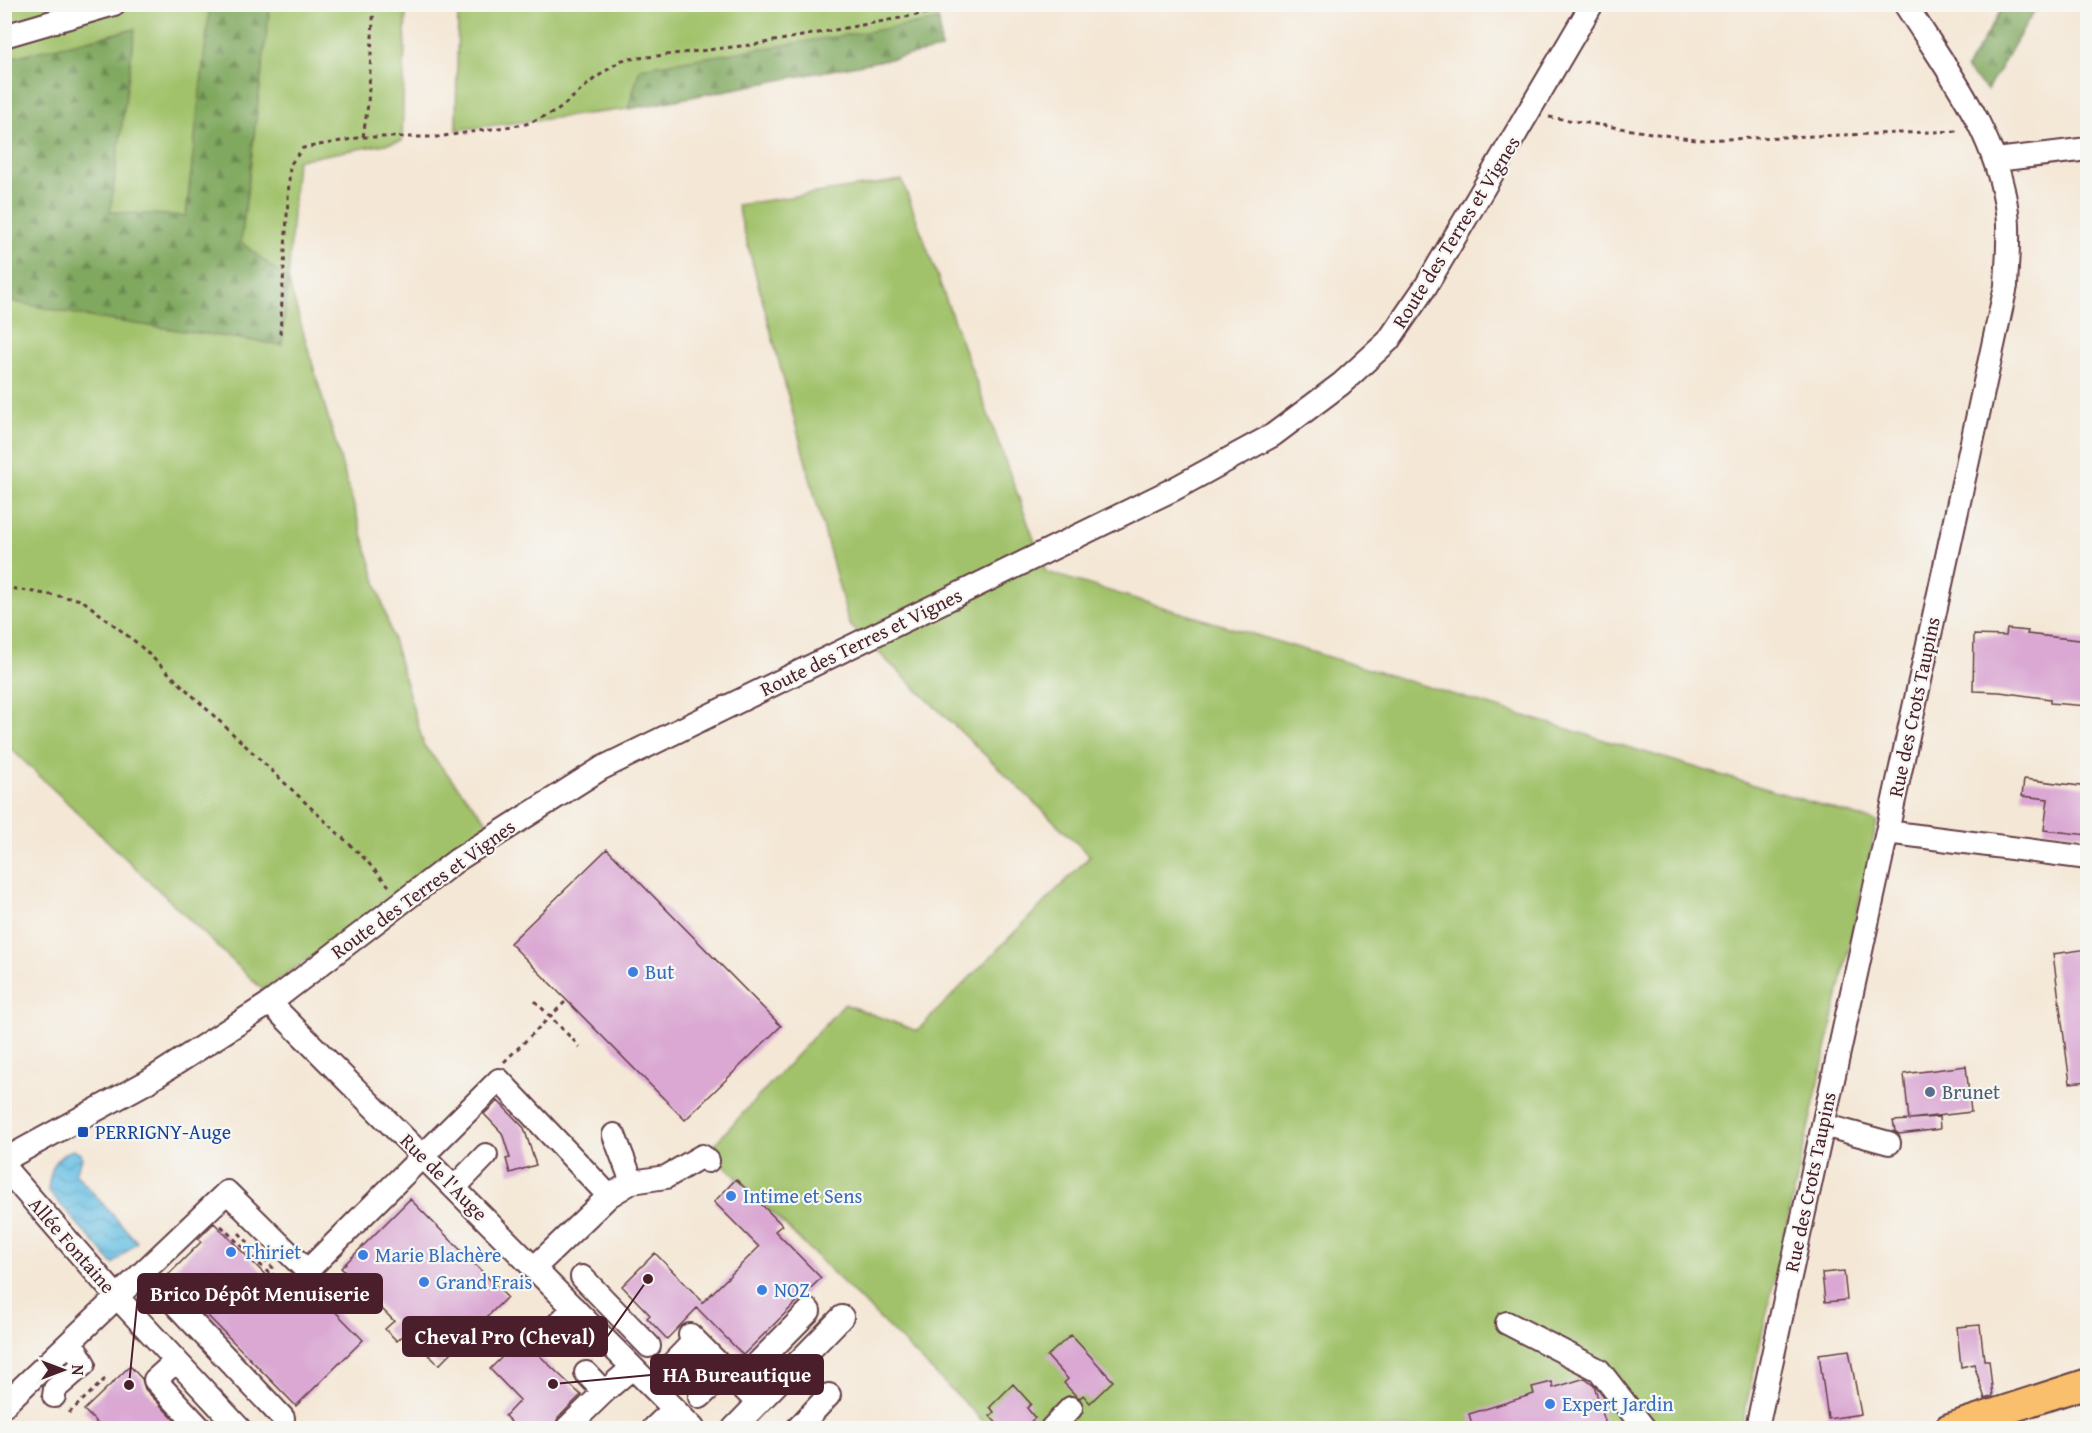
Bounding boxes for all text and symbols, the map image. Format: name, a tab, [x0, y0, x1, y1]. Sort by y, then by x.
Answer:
street label: Route des Terres et Vignes	[1385, 130, 1527, 333]
street label: Route des Terres et Vignes	[755, 580, 967, 703]
street label: Rue des Crots Taupins	[1880, 614, 1947, 800]
street label: Route des Terres et Vignes	[325, 812, 521, 965]
place label: But	[645, 957, 674, 986]
marker: But	[626, 965, 640, 979]
place label: Brunet	[1942, 1077, 2000, 1106]
marker: Brunet	[1923, 1085, 1937, 1099]
street label: Rue des Crots Taupins	[1776, 1089, 1843, 1275]
place label: PERRIGNY-Auge	[95, 1117, 231, 1146]
marker: PERRIGNY-Auge	[76, 1125, 90, 1139]
street label: Rue de l'Auge	[394, 1126, 495, 1227]
place label: Intime et Sens	[743, 1181, 862, 1210]
marker: Intime et Sens	[724, 1189, 738, 1203]
street label: Allée Fontaine	[22, 1190, 123, 1299]
place label: Thiriet	[243, 1237, 301, 1266]
place label: Marie Blachère	[375, 1240, 501, 1269]
marker: Thiriet	[224, 1245, 238, 1259]
marker: Marie Blachère	[356, 1248, 370, 1262]
place label: Grand Frais	[436, 1267, 532, 1296]
callout: Brico Dépôt Menuiserie	[138, 1274, 382, 1313]
marker: Grand Frais	[417, 1275, 431, 1289]
place label: NOZ	[774, 1275, 810, 1304]
text: Brico Dépôt Menuiserie	[150, 1278, 370, 1309]
marker: NOZ	[755, 1283, 769, 1297]
callout: Cheval Pro (Cheval)	[403, 1317, 607, 1356]
text: Cheval Pro (Cheval)	[415, 1321, 595, 1352]
north arrow	[33, 1340, 93, 1400]
callout: HA Bureautique	[651, 1355, 823, 1394]
text: HA Bureautique	[663, 1359, 811, 1390]
text: N	[66, 1365, 90, 1376]
place label: Expert Jardin	[1562, 1389, 1674, 1418]
marker: Expert Jardin	[1543, 1397, 1557, 1411]

